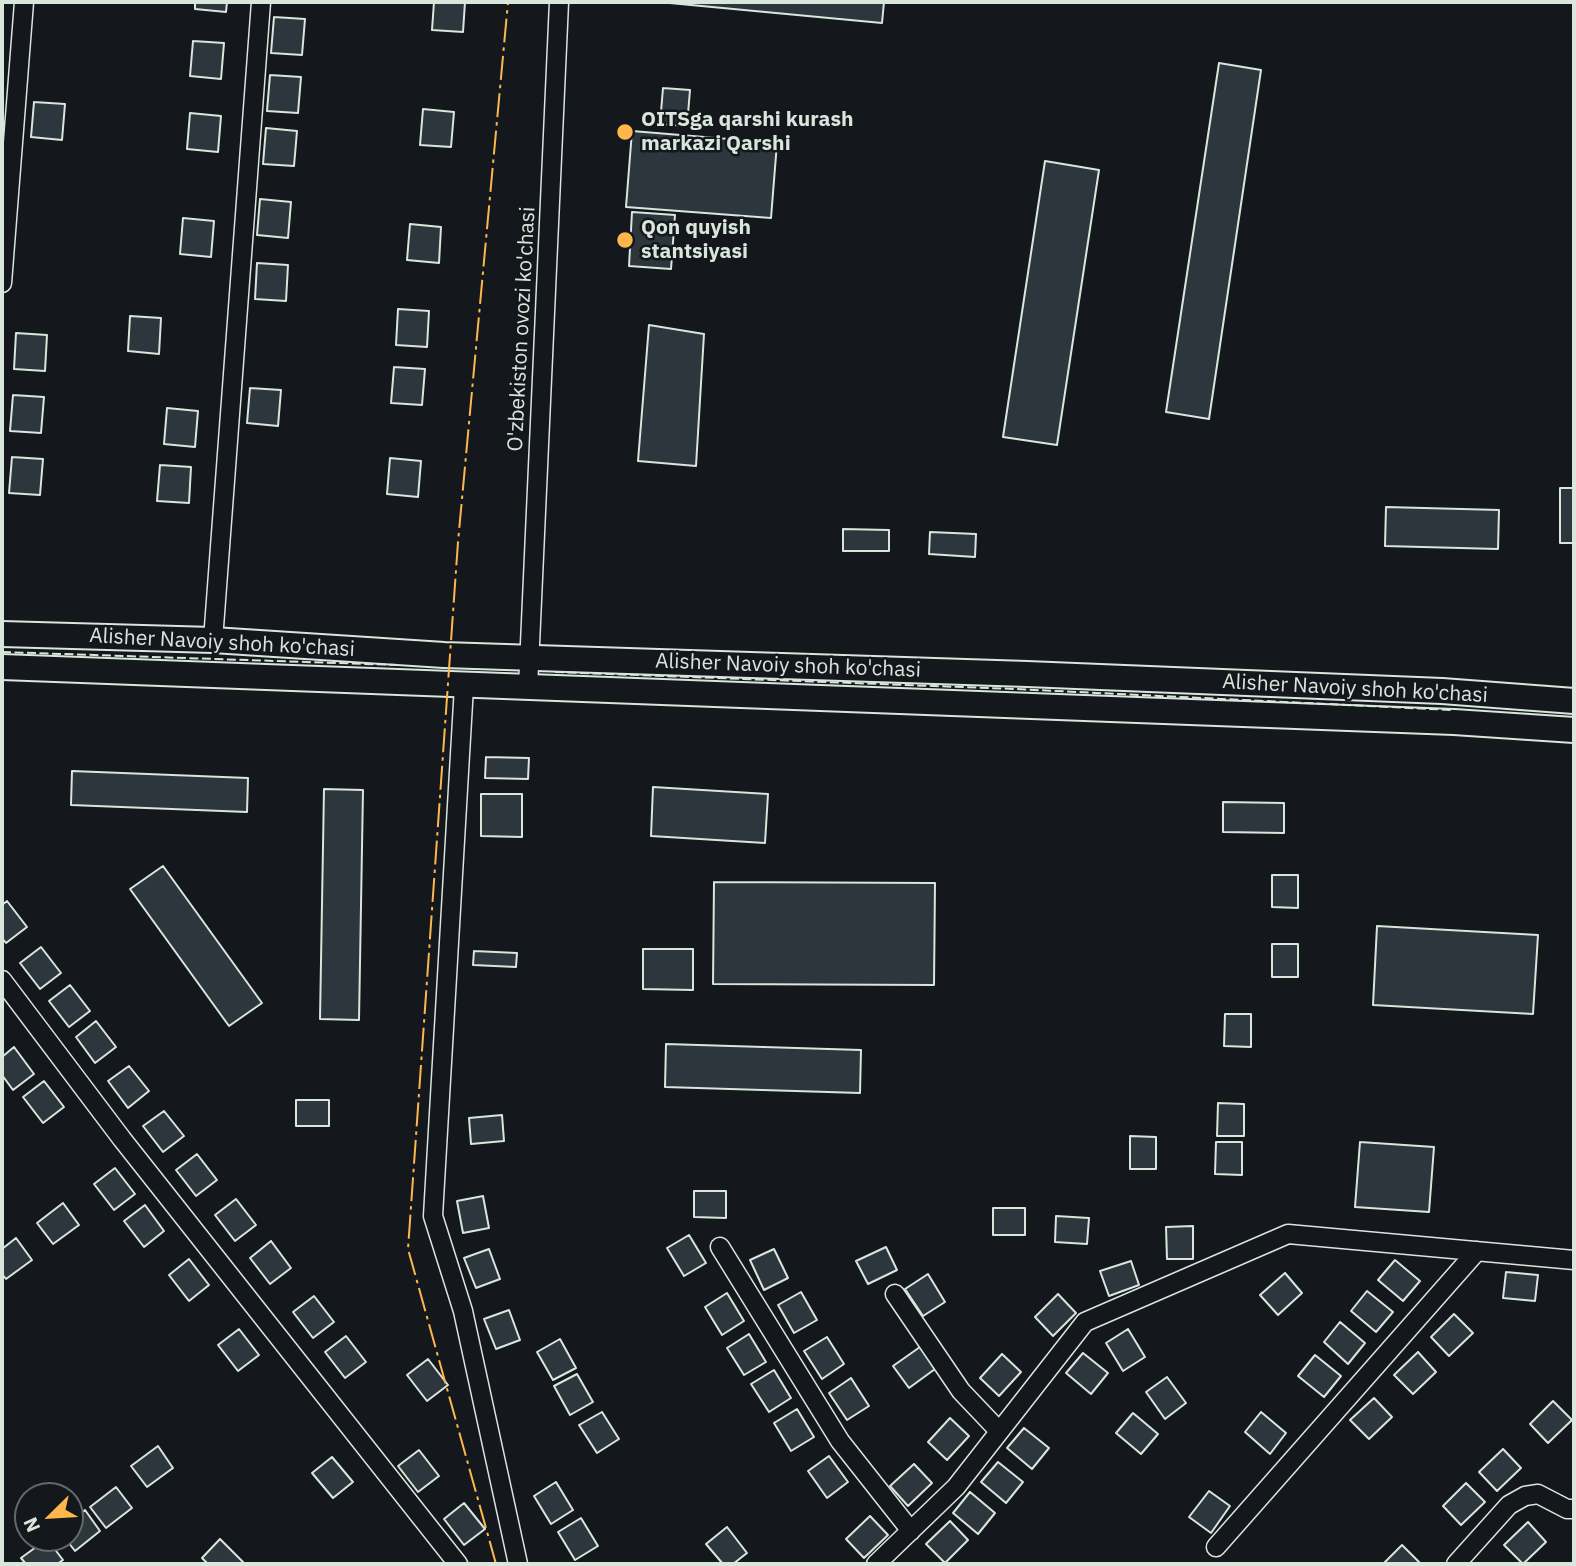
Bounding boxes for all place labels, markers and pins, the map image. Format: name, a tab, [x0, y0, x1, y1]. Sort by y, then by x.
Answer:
place label: OITSga qarshi kurash markazi Qarshi	[641, 107, 853, 157]
marker: OITSga qarshi kurash markazi Qarshi	[615, 122, 635, 142]
place label: Qon quyish stantsiyasi	[641, 215, 751, 265]
marker: Qon quyish stantsiyasi	[615, 230, 635, 250]

